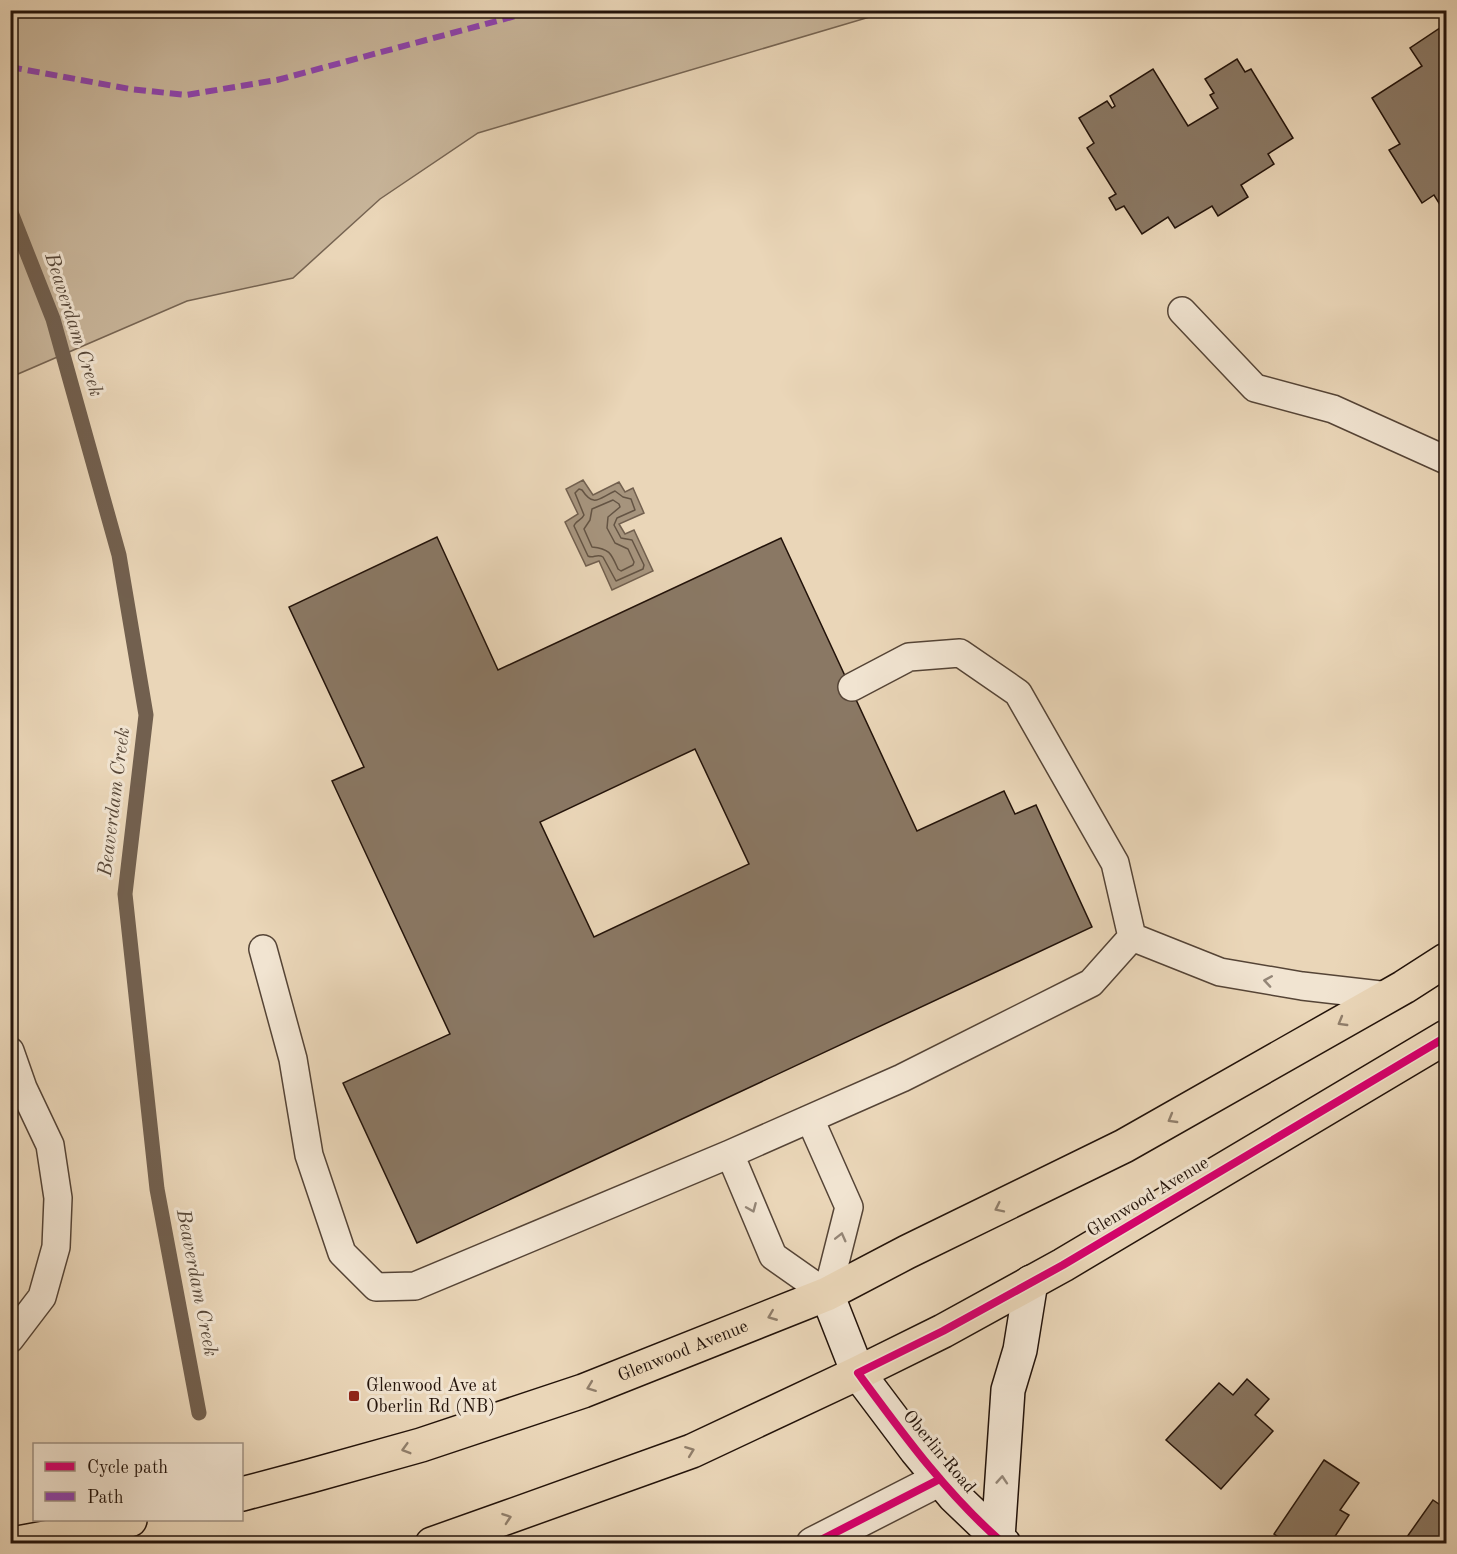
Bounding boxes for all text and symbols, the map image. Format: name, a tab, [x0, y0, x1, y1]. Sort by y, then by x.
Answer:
water label: Beaverdam Creek	[40, 250, 106, 399]
water label: Beaverdam Creek	[96, 726, 134, 879]
one-way arrow	[1263, 975, 1273, 987]
one-way arrow	[1338, 1015, 1348, 1027]
one-way arrow	[1168, 1111, 1179, 1123]
street label: Glenwood Avenue	[1084, 1154, 1212, 1240]
one-way arrow	[994, 1200, 1005, 1212]
one-way arrow	[745, 1202, 757, 1213]
water label: Beaverdam Creek	[172, 1207, 220, 1359]
one-way arrow	[834, 1232, 846, 1243]
one-way arrow	[768, 1308, 778, 1321]
street label: Glenwood Avenue	[615, 1317, 751, 1385]
place label: Glenwood Ave at Oberlin Rd (NB)	[366, 1377, 497, 1416]
one-way arrow	[586, 1380, 597, 1393]
marker: Glenwood Ave at Oberlin Rd (NB)	[347, 1389, 361, 1403]
street label: Oberlin Road	[899, 1407, 979, 1497]
one-way arrow	[401, 1442, 412, 1454]
legend	[33, 1443, 243, 1521]
one-way arrow	[684, 1446, 695, 1458]
text: Cycle path	[87, 1459, 168, 1477]
one-way arrow	[995, 1475, 1008, 1484]
text: Path	[87, 1489, 124, 1507]
one-way arrow	[501, 1512, 512, 1525]

